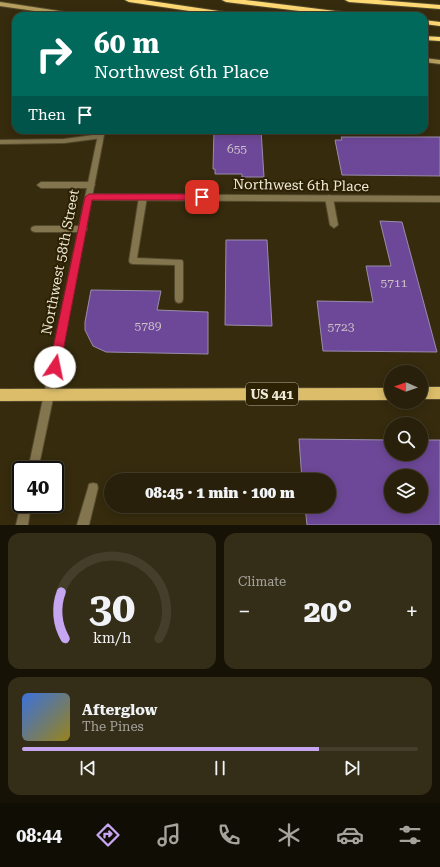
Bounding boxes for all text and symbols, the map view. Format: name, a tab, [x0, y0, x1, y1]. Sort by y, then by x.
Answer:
text: 60 m	[94, 27, 159, 60]
icon: right	[28, 28, 80, 80]
text: Northwest 6th Place	[94, 61, 269, 82]
icon: arrive	[74, 104, 96, 126]
text: Then	[28, 106, 66, 124]
house number: 655	[227, 142, 247, 156]
street label: Northwest 6th Place	[233, 176, 369, 194]
pin	[185, 180, 219, 214]
icon: arrive	[191, 186, 213, 208]
street label: Northwest 58th Street	[38, 188, 82, 336]
house number: 5711	[381, 276, 408, 290]
house number: 5789	[135, 319, 162, 333]
house number: 5723	[328, 320, 355, 334]
position arrow	[34, 346, 76, 388]
north arrow	[384, 365, 428, 409]
map controls	[384, 365, 428, 513]
road number: US 441	[246, 383, 298, 405]
button: search	[384, 417, 428, 461]
speed limit sign: 40	[12, 461, 64, 513]
button: layers	[384, 469, 428, 513]
text: 08:45 · 1 min · 100 m	[145, 484, 295, 502]
text: Climate	[238, 574, 286, 589]
text: 30	[89, 583, 135, 632]
text: 20°	[304, 594, 352, 629]
text: −	[238, 599, 250, 624]
text: +	[406, 599, 418, 624]
text: km/h	[93, 630, 131, 646]
text: Afterglow	[82, 701, 157, 719]
text: The Pines	[82, 719, 144, 734]
icon: previous	[77, 757, 99, 779]
icon: pause	[209, 757, 231, 779]
icon: next	[341, 757, 363, 779]
icon: directions	[94, 821, 122, 849]
icon: music	[155, 821, 183, 849]
icon: phone	[215, 821, 243, 849]
icon: climate	[275, 821, 303, 849]
icon: car	[336, 821, 364, 849]
icon: filters	[396, 821, 424, 849]
text: 08:44	[16, 825, 62, 846]

